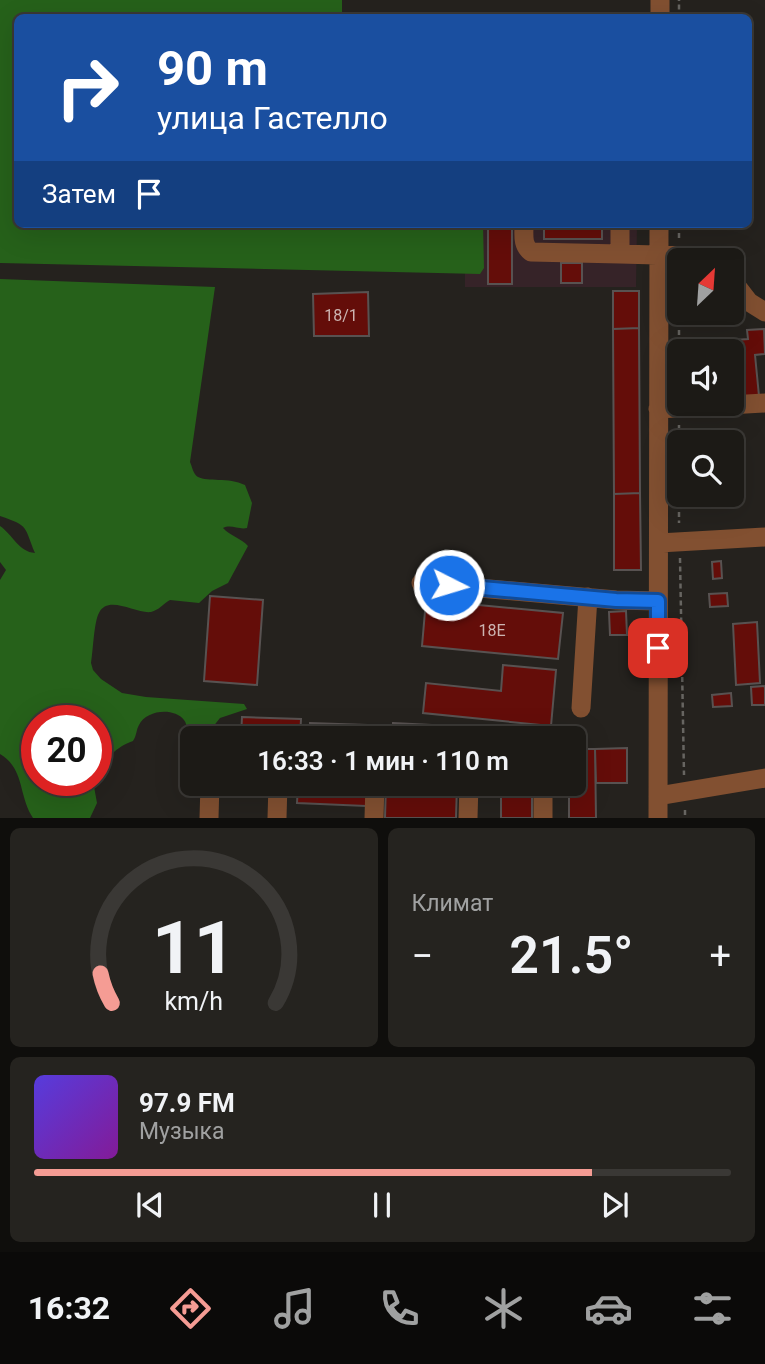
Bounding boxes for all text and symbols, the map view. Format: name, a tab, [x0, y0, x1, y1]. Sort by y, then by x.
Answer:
text: 90 m	[157, 40, 268, 97]
icon: right	[42, 42, 133, 133]
text: улица Гастелло	[157, 99, 388, 137]
icon: arrive	[130, 175, 168, 213]
text: Затем	[42, 179, 116, 209]
north arrow	[667, 248, 744, 326]
map controls	[667, 248, 744, 507]
house number: 18/1	[324, 306, 358, 325]
button: sound	[667, 339, 744, 416]
button: search	[667, 430, 744, 507]
position arrow	[412, 548, 486, 622]
pin	[628, 618, 688, 678]
house number: 18Е	[478, 621, 506, 640]
icon: arrive	[639, 629, 677, 667]
speed limit sign: 20	[21, 705, 112, 796]
text: 16:33 · 1 мин · 110 m	[257, 746, 509, 776]
text: Климат	[412, 890, 493, 917]
text: 11	[152, 906, 236, 992]
text: 21.5°	[509, 925, 633, 986]
text: −	[412, 934, 433, 978]
text: +	[709, 934, 731, 978]
text: km/h	[164, 987, 223, 1016]
text: 97.9 FM	[139, 1088, 235, 1118]
text: Музыка	[139, 1118, 224, 1145]
icon: previous	[131, 1186, 169, 1224]
icon: pause	[363, 1186, 401, 1224]
icon: next	[596, 1186, 634, 1224]
icon: directions	[166, 1284, 215, 1333]
icon: music	[270, 1284, 319, 1333]
icon: phone	[375, 1284, 424, 1333]
icon: climate	[479, 1284, 528, 1333]
icon: car	[584, 1284, 633, 1333]
icon: filters	[688, 1284, 737, 1333]
text: 16:32	[28, 1289, 110, 1327]

